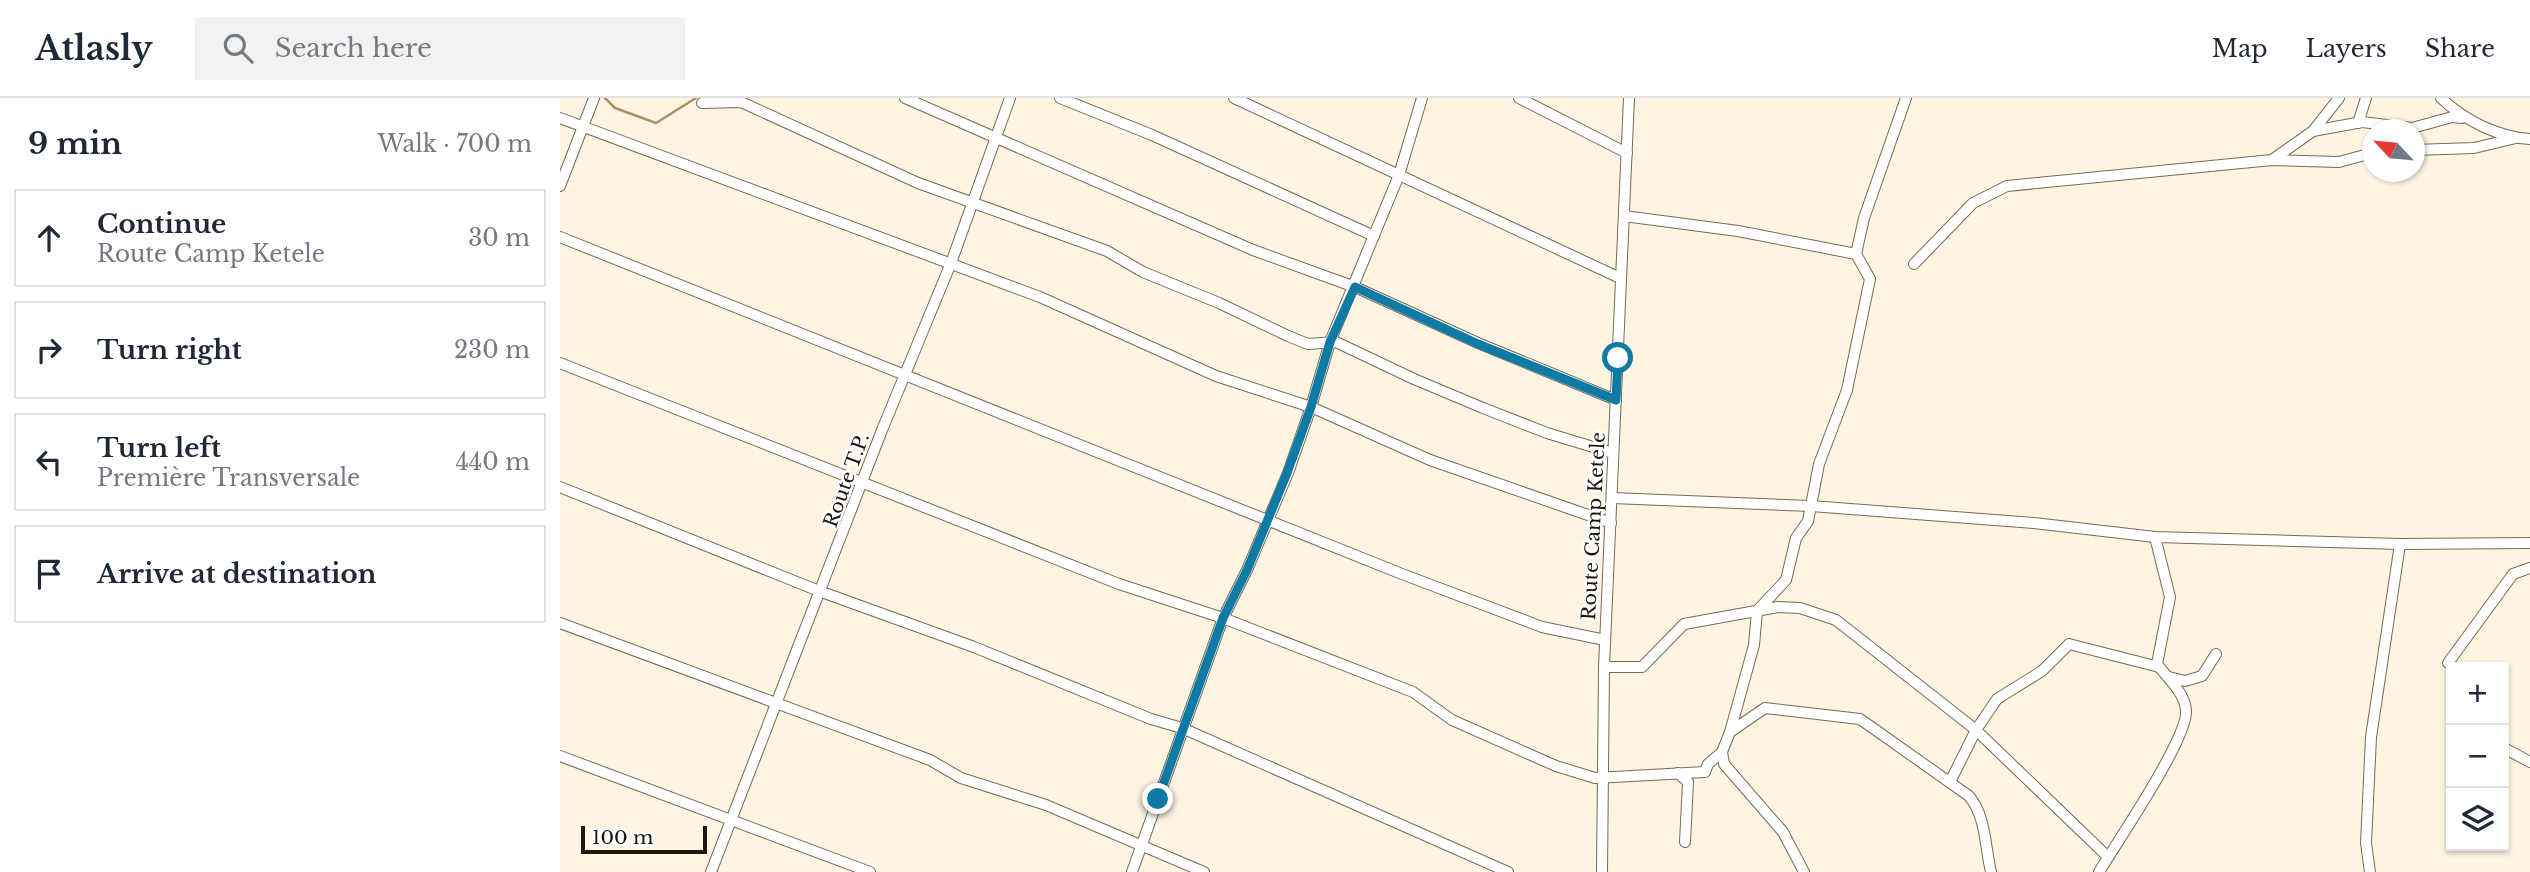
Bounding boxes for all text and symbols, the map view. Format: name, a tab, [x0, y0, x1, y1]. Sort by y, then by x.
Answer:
search box	[195, 17, 685, 80]
text: Atlasly	[35, 28, 153, 69]
icon: search	[219, 29, 257, 67]
text: Search here	[275, 32, 432, 64]
text: Map	[2212, 34, 2268, 63]
text: Layers	[2306, 34, 2387, 63]
text: Share	[2425, 34, 2495, 63]
north arrow	[2362, 119, 2425, 182]
text: 9 min	[28, 125, 122, 162]
text: Walk · 700 m	[377, 130, 532, 158]
text: Continue	[97, 208, 226, 240]
icon: ahead	[30, 219, 68, 257]
text: 30 m	[468, 224, 530, 252]
text: Route Camp Ketele	[97, 240, 325, 268]
icon: right	[30, 331, 68, 369]
text: Turn right	[97, 334, 242, 366]
text: 230 m	[454, 336, 530, 364]
route start	[1602, 342, 1633, 373]
street label: Route T.P.	[819, 430, 874, 530]
street label: Route Camp Ketele	[1577, 431, 1610, 621]
text: Turn left	[97, 432, 221, 464]
icon: left	[30, 443, 68, 481]
text: 440 m	[455, 448, 530, 476]
text: Première Transversale	[97, 464, 360, 492]
icon: arrive	[30, 555, 68, 593]
text: Arrive at destination	[97, 558, 377, 590]
map controls	[2446, 662, 2509, 851]
button: +	[2446, 662, 2509, 725]
button: −	[2446, 725, 2509, 788]
route end	[1142, 783, 1173, 814]
button: layers	[2446, 788, 2509, 851]
scale bar	[581, 823, 707, 855]
text: 100 m	[592, 826, 653, 849]

